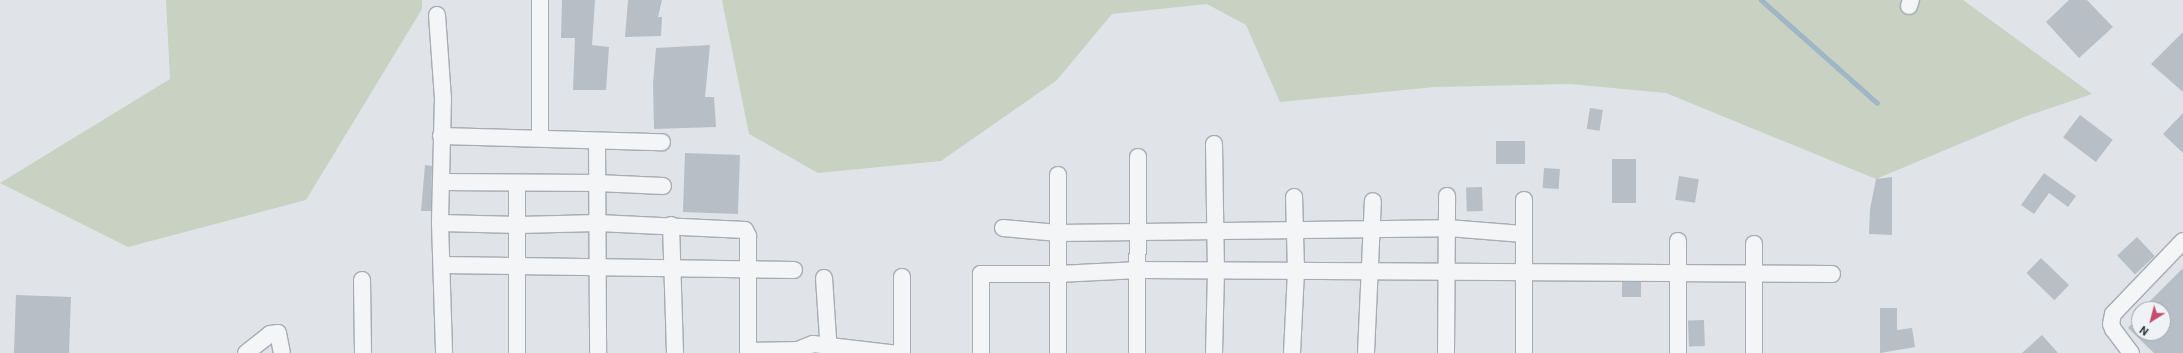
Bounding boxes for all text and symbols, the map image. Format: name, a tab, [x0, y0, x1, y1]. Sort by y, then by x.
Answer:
north arrow	[2131, 301, 2171, 341]
text: N	[2137, 323, 2151, 338]

